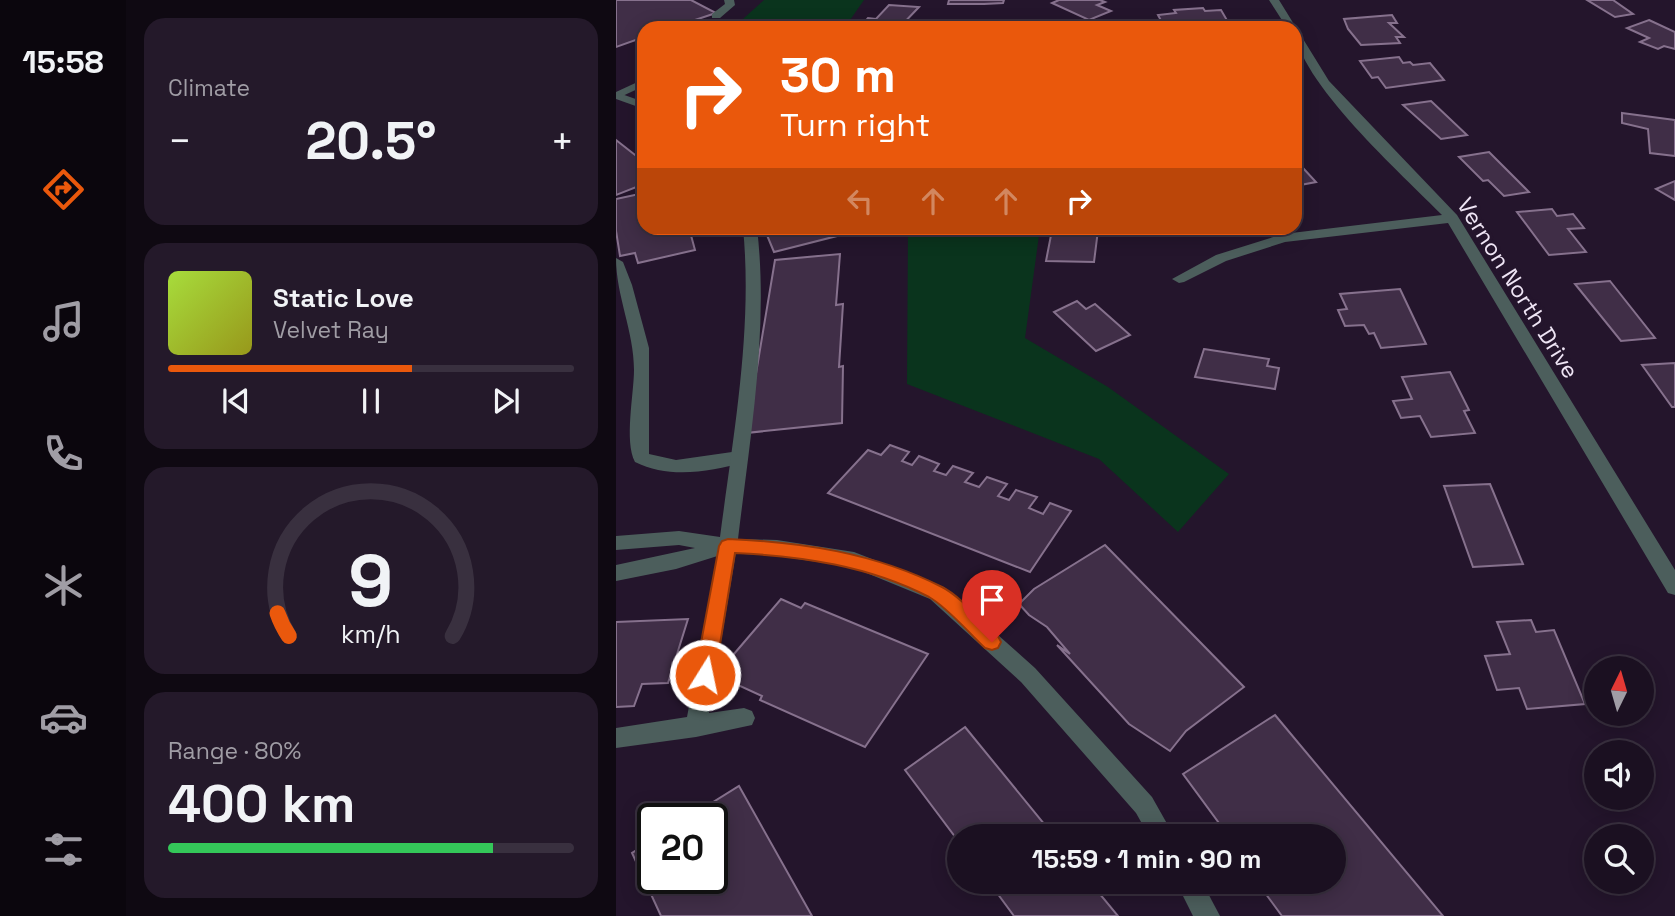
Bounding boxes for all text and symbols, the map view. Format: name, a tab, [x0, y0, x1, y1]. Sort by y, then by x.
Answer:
text: 15:58	[22, 42, 104, 82]
text: 30 m	[780, 44, 896, 106]
icon: right	[665, 49, 756, 140]
text: Climate	[168, 73, 250, 103]
text: Turn right	[780, 105, 930, 145]
text: 20.5°	[305, 108, 437, 174]
text: −	[168, 117, 192, 165]
text: +	[550, 117, 574, 165]
icon: directions	[39, 165, 88, 214]
icon: left	[841, 182, 879, 220]
icon: ahead	[914, 182, 952, 220]
icon: ahead	[987, 182, 1025, 220]
icon: right	[1060, 182, 1098, 220]
street label: Vernon North Drive	[1450, 192, 1586, 384]
text: Static Love	[273, 281, 414, 315]
icon: music	[39, 297, 88, 346]
text: Velvet Ray	[273, 315, 389, 345]
icon: previous	[217, 382, 255, 420]
icon: pause	[352, 382, 390, 420]
icon: next	[487, 382, 525, 420]
icon: phone	[39, 429, 88, 478]
text: 9	[349, 535, 394, 628]
icon: climate	[39, 561, 88, 610]
pin	[962, 570, 1022, 642]
icon: arrive	[973, 581, 1011, 619]
text: km/h	[341, 618, 401, 650]
position arrow	[668, 638, 742, 712]
north arrow	[1584, 656, 1654, 726]
map controls	[1584, 656, 1654, 894]
icon: car	[39, 693, 88, 742]
text: Range · 80%	[168, 736, 301, 766]
button: sound	[1584, 740, 1654, 810]
text: 400 km	[168, 771, 355, 837]
speed limit sign: 20	[637, 803, 728, 894]
button: search	[1584, 824, 1654, 894]
icon: filters	[39, 825, 88, 874]
text: 15:59 · 1 min · 90 m	[1032, 842, 1261, 876]

